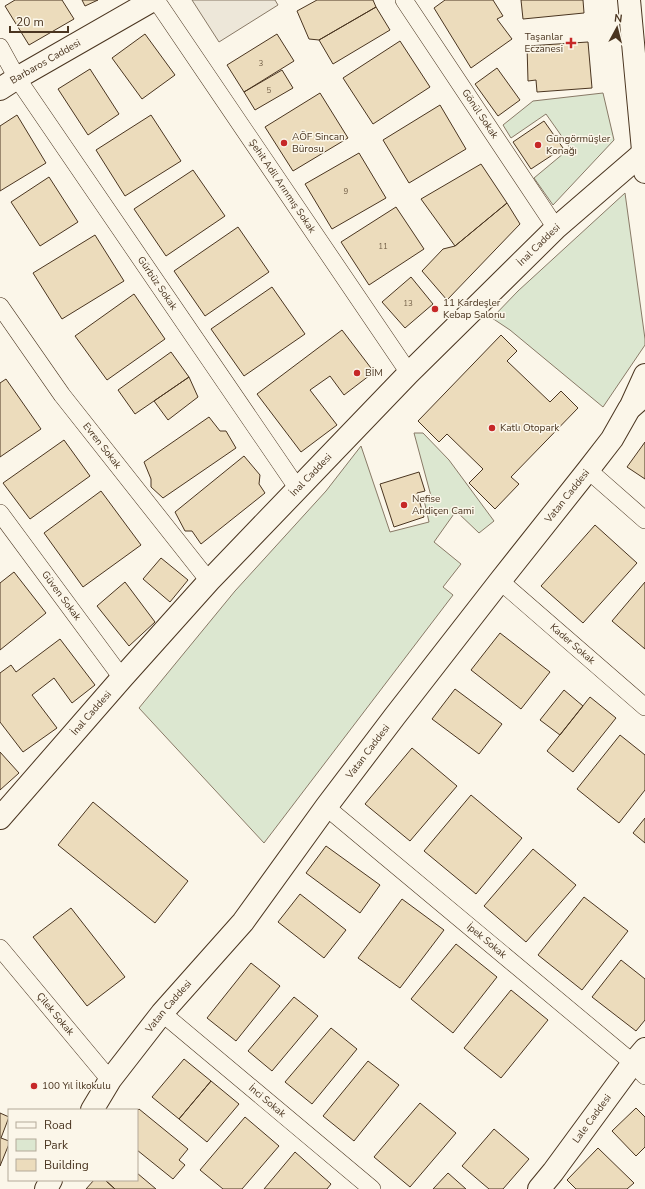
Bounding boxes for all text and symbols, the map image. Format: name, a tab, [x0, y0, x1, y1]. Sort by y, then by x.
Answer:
scale bar	[10, 8, 68, 34]
north arrow	[597, 8, 637, 48]
text: N	[613, 11, 623, 27]
text: 20 m	[16, 14, 44, 30]
place label: Taşanlar Eczanesi	[525, 30, 563, 56]
street label: Barbaros Caddesi	[7, 36, 83, 88]
marker: Taşanlar Eczanesi	[566, 38, 576, 48]
house number: 3	[259, 58, 264, 69]
house number: 5	[267, 85, 272, 96]
street label: Gönül Sokak	[458, 87, 502, 142]
place label: AÖF Sincan Bürosu	[292, 130, 345, 156]
place label: Güngörmüşler Konağı	[546, 132, 611, 158]
street label: Şehit Adil Arınmış Sokak	[245, 136, 320, 237]
marker: AÖF Sincan Bürosu	[279, 138, 289, 148]
marker: Güngörmüşler Konağı	[533, 140, 543, 150]
house number: 9	[344, 186, 349, 197]
street label: İnal Caddesi	[514, 220, 563, 269]
house number: 11	[378, 241, 388, 252]
street label: Gürbüz Sokak	[134, 254, 181, 314]
place label: 11 Kardeşler Kebap Salonu	[443, 296, 505, 322]
house number: 13	[403, 298, 413, 309]
marker: 11 Kardeşler Kebap Salonu	[430, 304, 440, 314]
place label: BİM	[365, 366, 383, 380]
marker: BİM	[352, 368, 362, 378]
street label: Evren Sokak	[79, 420, 125, 472]
place label: Katlı Otopark	[500, 421, 560, 435]
marker: Katlı Otopark	[487, 423, 497, 433]
street label: İnal Caddesi	[287, 450, 335, 500]
street label: Vatan Caddesi	[541, 466, 593, 527]
place label: Nefise Andiçen Cami	[412, 492, 474, 518]
marker: Nefise Andiçen Cami	[399, 500, 409, 510]
street label: Güven Sokak	[38, 568, 85, 624]
street label: Kader Sokak	[547, 620, 599, 668]
street label: İnal Caddesi	[68, 688, 115, 739]
street label: Vatan Caddesi	[342, 722, 393, 782]
street label: İpek Sokak	[463, 920, 510, 962]
street label: Vatan Caddesi	[142, 977, 195, 1036]
street label: Çilek Sokak	[33, 990, 78, 1039]
place label: 100 Yıl İlkokulu	[42, 1079, 111, 1093]
marker: 100 Yıl İlkokulu	[29, 1081, 39, 1091]
street label: İnci Sokak	[245, 1081, 289, 1121]
street label: Lale Caddesi	[569, 1091, 615, 1146]
legend	[8, 1109, 138, 1181]
text: Road	[44, 1117, 72, 1133]
text: Park	[44, 1137, 69, 1153]
text: Building	[44, 1157, 89, 1173]

